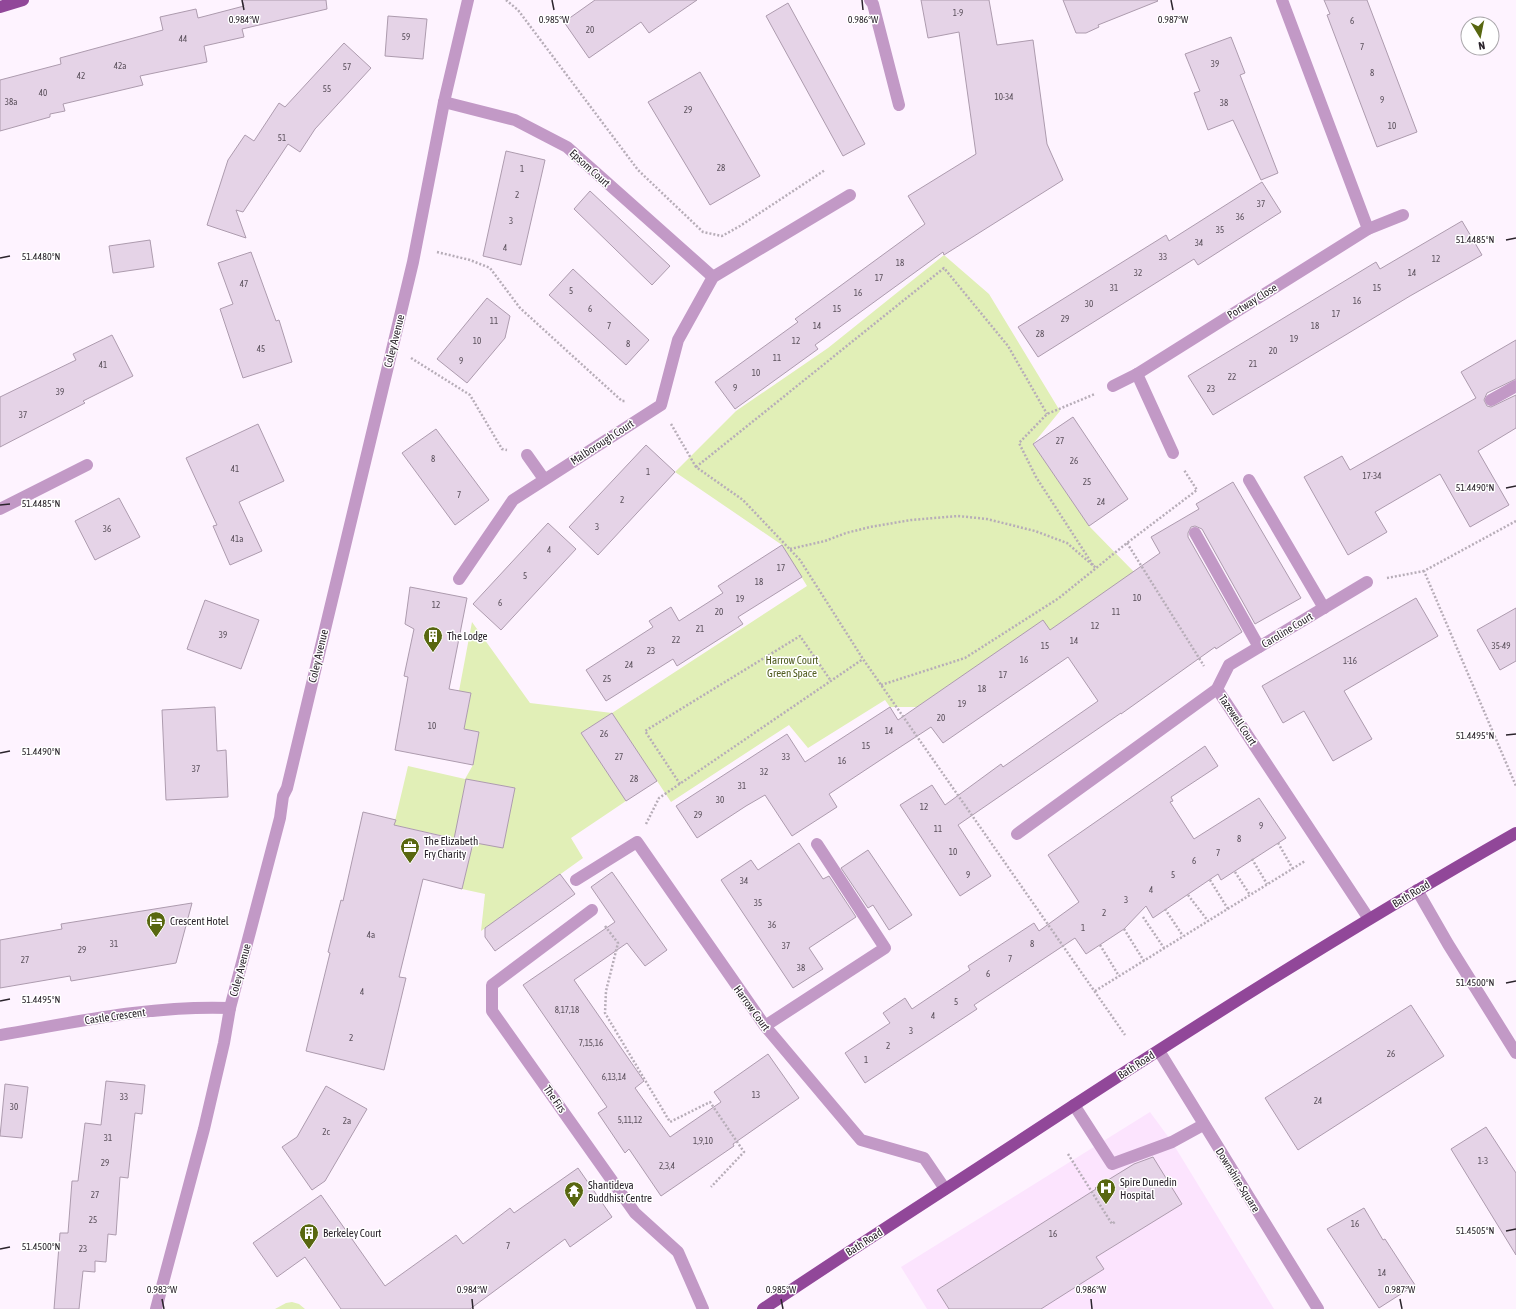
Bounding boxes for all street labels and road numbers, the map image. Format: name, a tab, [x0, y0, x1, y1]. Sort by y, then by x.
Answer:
street label: Epsom Court	[567, 147, 613, 189]
street label: Portway Close	[1225, 281, 1279, 321]
street label: Coley Avenue	[382, 313, 406, 369]
street label: Malborough Court	[568, 417, 636, 467]
street label: Caroline Court	[1259, 610, 1315, 650]
street label: Coley Avenue	[306, 628, 330, 684]
street label: Tazewell Court	[1217, 692, 1259, 748]
street label: Bath Road	[1390, 878, 1432, 910]
street label: Coley Avenue	[227, 942, 253, 998]
street label: Harrow Court	[732, 983, 772, 1033]
street label: Castle Crescent	[84, 1006, 146, 1026]
street label: Bath Road	[1115, 1049, 1157, 1081]
street label: The Firs	[541, 1083, 569, 1115]
street label: Downshire Square	[1214, 1146, 1262, 1214]
street label: Bath Road	[843, 1226, 885, 1258]

